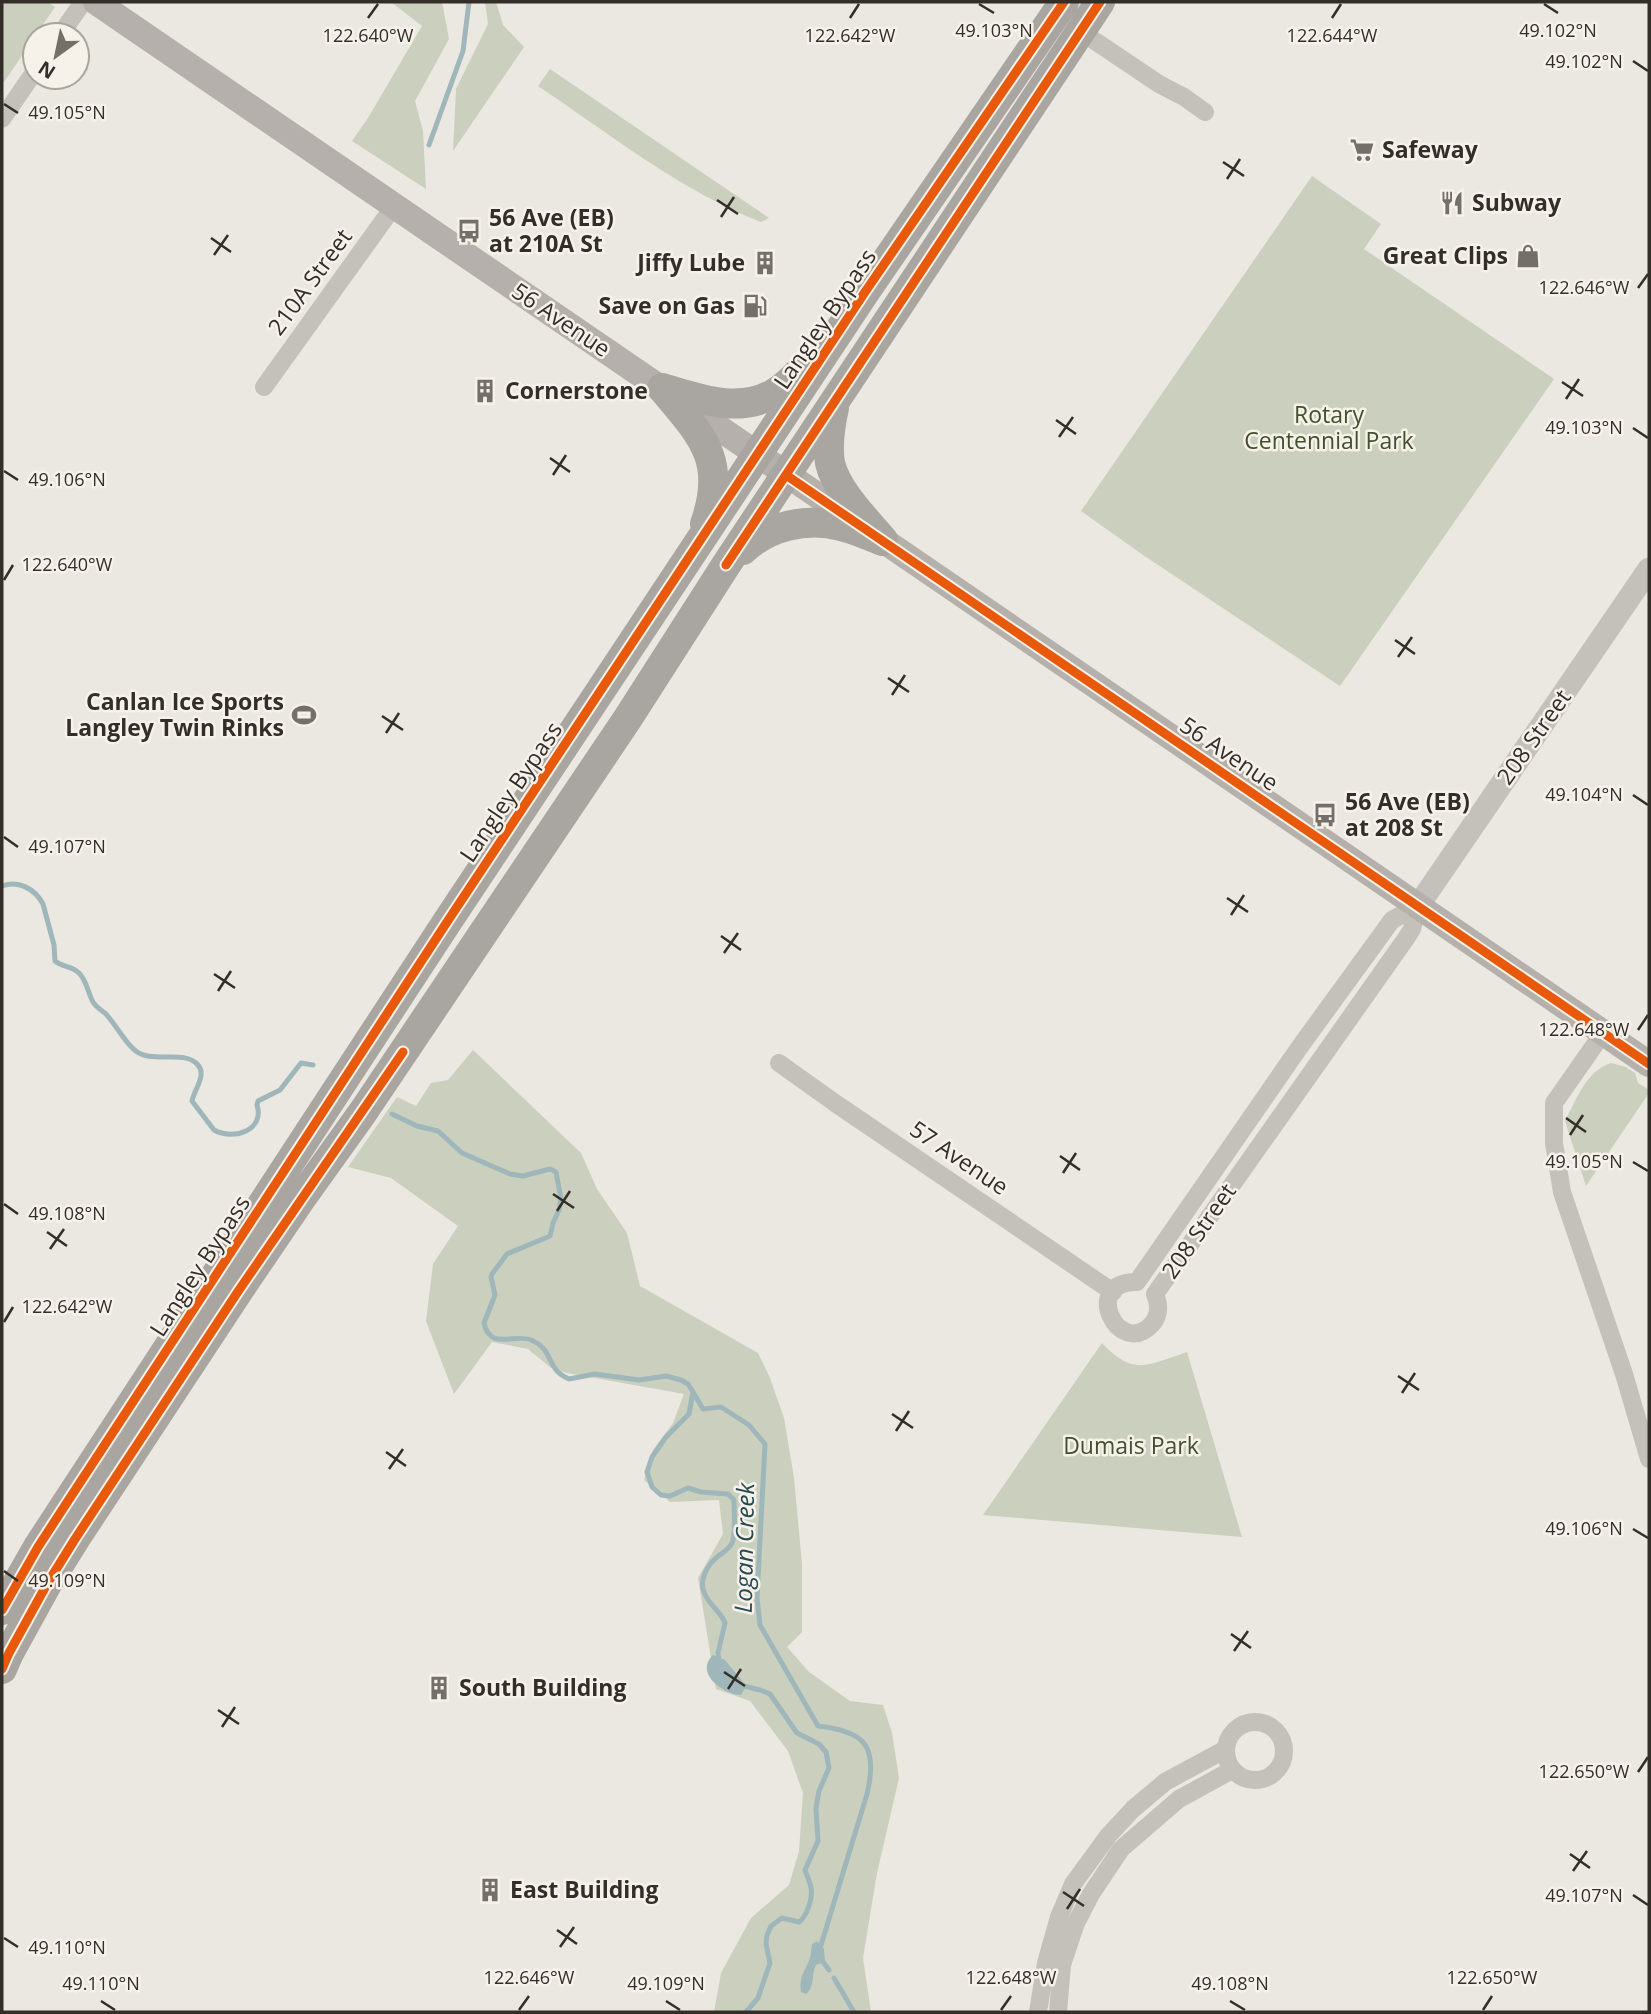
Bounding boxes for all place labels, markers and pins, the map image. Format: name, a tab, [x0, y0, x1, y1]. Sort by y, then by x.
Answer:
place label: Safeway	[1382, 133, 1479, 165]
supermarket icon: Safeway	[1348, 136, 1376, 164]
place label: Subway	[1472, 186, 1562, 218]
restaurant icon: Subway	[1438, 189, 1466, 217]
place label: 56 Ave (EB) at 210A St	[489, 201, 614, 259]
bus stop icon: 56 Ave (EB) at 210A St	[455, 217, 483, 245]
place label: Great Clips	[1383, 239, 1508, 271]
shop icon: Great Clips	[1514, 242, 1542, 270]
place label: Jiffy Lube	[635, 246, 745, 278]
building icon: Jiffy Lube	[751, 249, 779, 277]
place label: Save on Gas	[598, 289, 735, 321]
fuel station icon: Save on Gas	[741, 292, 769, 320]
place label: Cornerstone	[505, 374, 648, 406]
building icon: Cornerstone	[471, 377, 499, 405]
place label: Canlan Ice Sports Langley Twin Rinks	[65, 685, 284, 743]
sports icon: Canlan Ice Sports Langley Twin Rinks	[290, 701, 318, 729]
place label: 56 Ave (EB) at 208 St	[1345, 785, 1470, 843]
bus stop icon: 56 Ave (EB) at 208 St	[1311, 801, 1339, 829]
place label: South Building	[459, 1671, 626, 1703]
building icon: South Building	[425, 1674, 453, 1702]
place label: East Building	[510, 1873, 658, 1905]
building icon: East Building	[476, 1876, 504, 1904]

